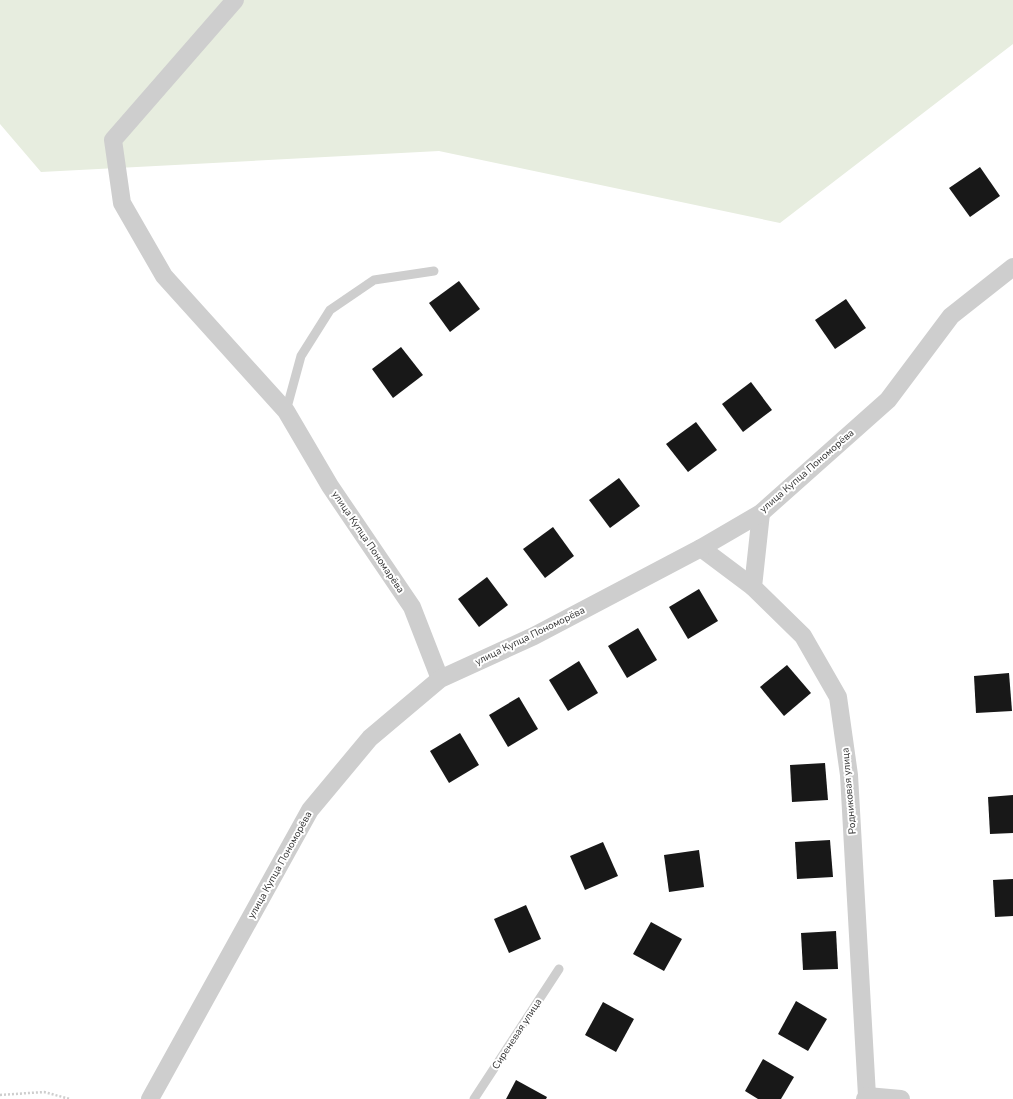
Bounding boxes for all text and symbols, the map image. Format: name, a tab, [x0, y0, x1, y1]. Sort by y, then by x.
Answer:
street label: улица Купца Пономорёва	[757, 426, 857, 516]
street label: улица Купца Пономарёва	[328, 488, 408, 596]
street label: улица Купца Пономорёва	[473, 603, 587, 669]
street label: Родниковая улица	[838, 747, 860, 835]
street label: улица Купца Пономорёва	[245, 809, 315, 921]
street label: Сиреневая улица	[489, 996, 545, 1072]

